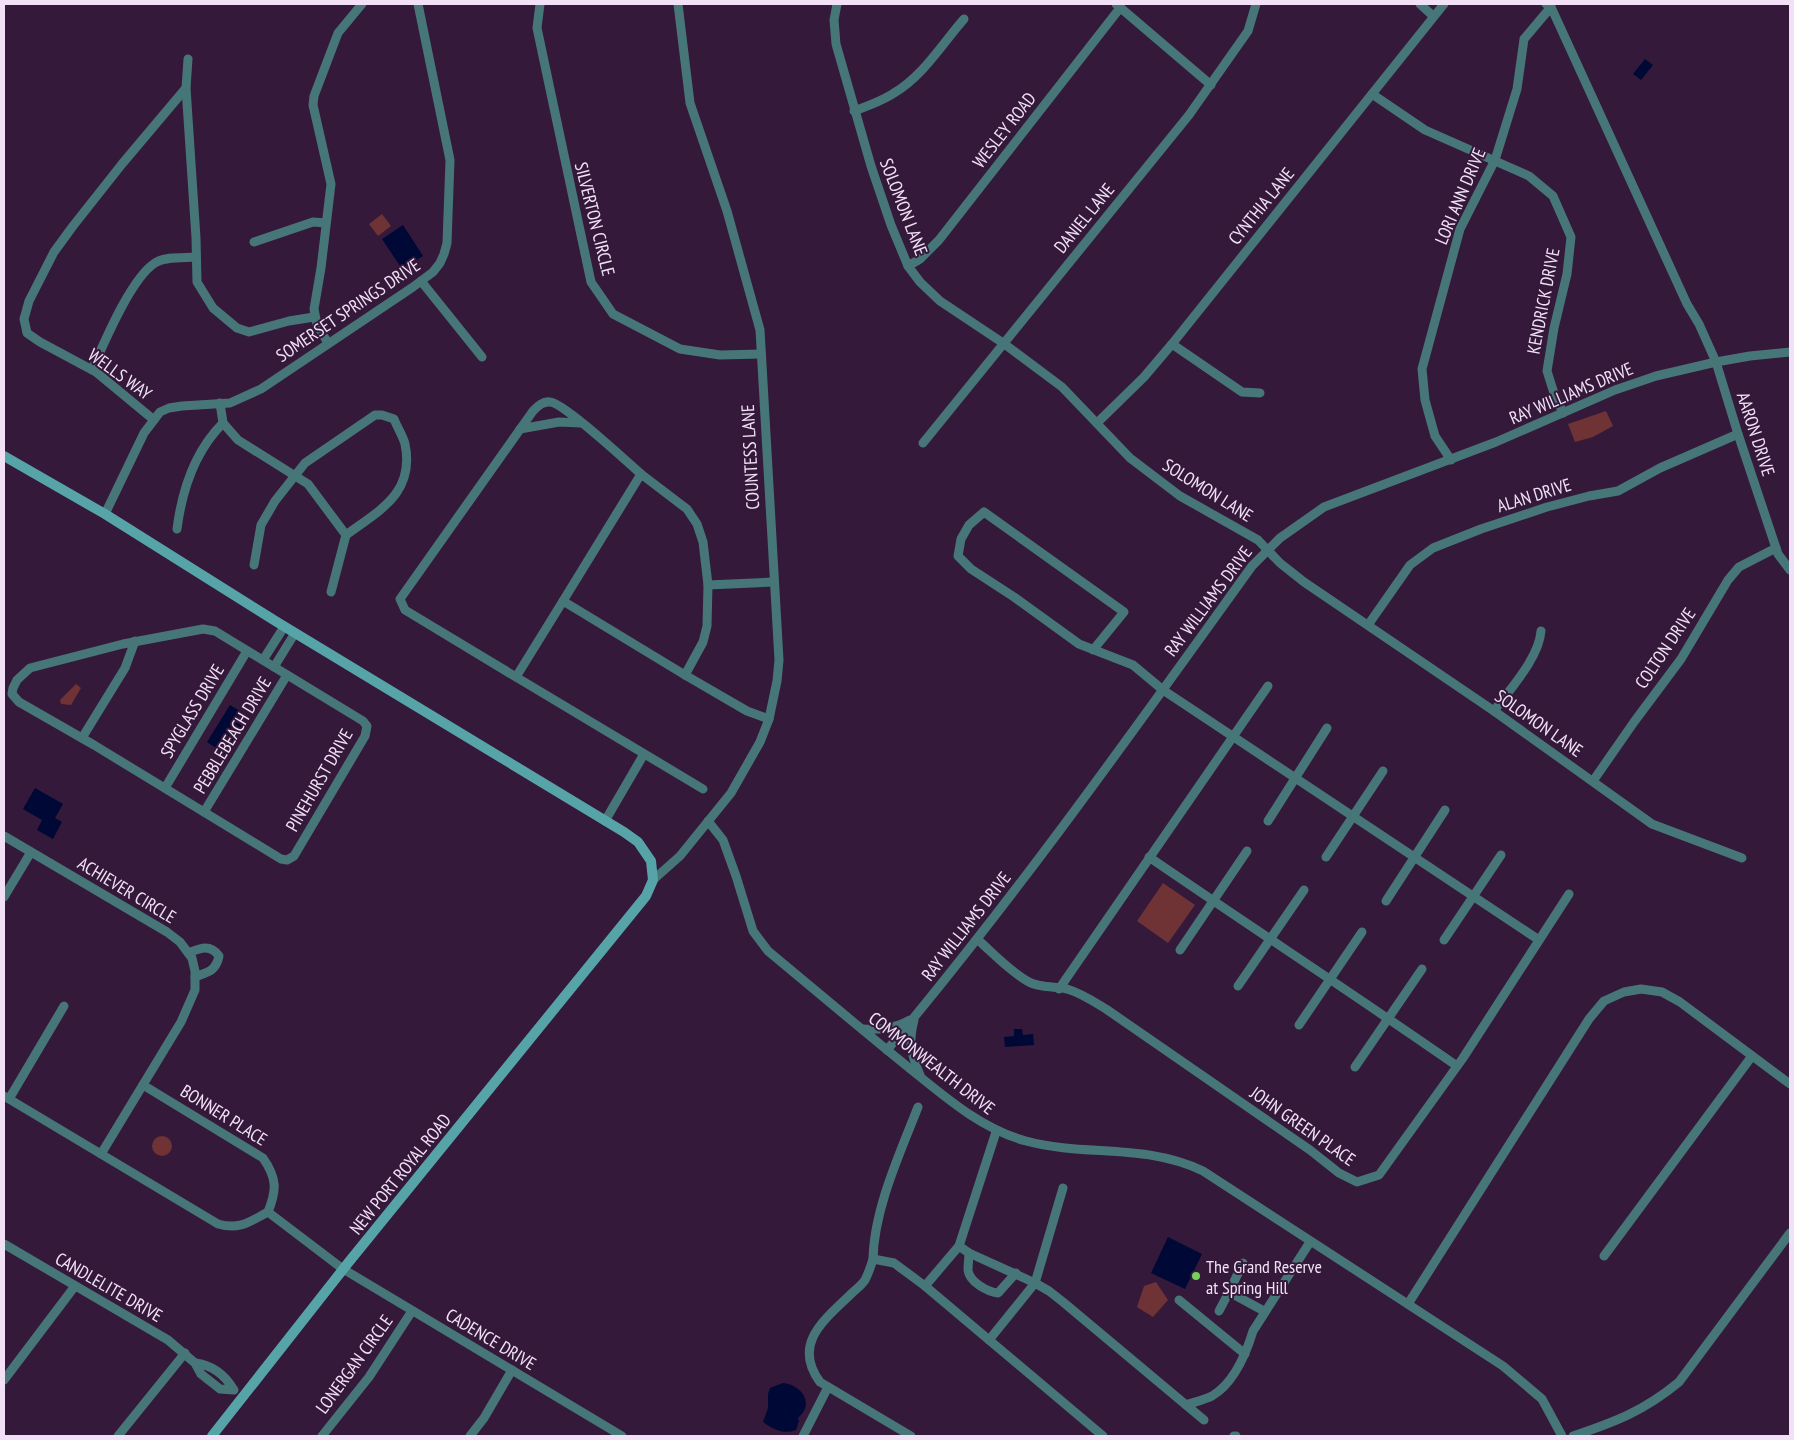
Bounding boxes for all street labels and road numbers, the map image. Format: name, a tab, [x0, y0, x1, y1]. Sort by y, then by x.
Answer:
street label: WESLEY ROAD	[967, 87, 1041, 173]
street label: LORI ANN DRIVE	[1429, 144, 1491, 248]
street label: SOLOMON LANE	[875, 155, 933, 259]
street label: SILVERTON CIRCLE	[570, 160, 620, 278]
street label: CYNTHIA LANE	[1223, 163, 1299, 249]
street label: DANIEL LANE	[1049, 178, 1119, 258]
street label: KENDRICK DRIVE	[1521, 246, 1565, 356]
street label: SOMERSET SPRINGS DRIVE	[271, 253, 425, 367]
street label: WELLS WAY	[84, 343, 157, 405]
street label: RAY WILLIAMS DRIVE	[1506, 357, 1636, 429]
street label: AARON DRIVE	[1732, 389, 1780, 479]
street label: COUNTESS LANE	[736, 404, 764, 510]
street label: SOLOMON LANE	[1159, 453, 1257, 527]
street label: ALAN DRIVE	[1494, 473, 1574, 517]
street label: RAY WILLIAMS DRIVE	[1159, 541, 1257, 661]
street label: COLTON DRIVE	[1630, 603, 1700, 693]
street label: SPYGLASS DRIVE	[155, 660, 229, 762]
street label: PEBBLEBEACH DRIVE	[188, 672, 276, 798]
street label: SOLOMON LANE	[1491, 684, 1587, 762]
street label: PINEHURST DRIVE	[280, 725, 358, 835]
street label: ACHIEVER CIRCLE	[74, 852, 180, 928]
street label: RAY WILLIAMS DRIVE	[916, 867, 1016, 985]
street label: COMMONWEALTH DRIVE	[864, 1007, 1000, 1119]
street label: BONNER PLACE	[176, 1079, 272, 1151]
street label: JOHN GREEN PLACE	[1245, 1081, 1360, 1171]
street label: NEW PORT ROYAL ROAD	[344, 1109, 456, 1239]
street label: CANDLELITE DRIVE	[51, 1247, 167, 1327]
street label: CADENCE DRIVE	[442, 1303, 540, 1375]
street label: LONERGAN CIRCLE	[310, 1310, 398, 1418]

